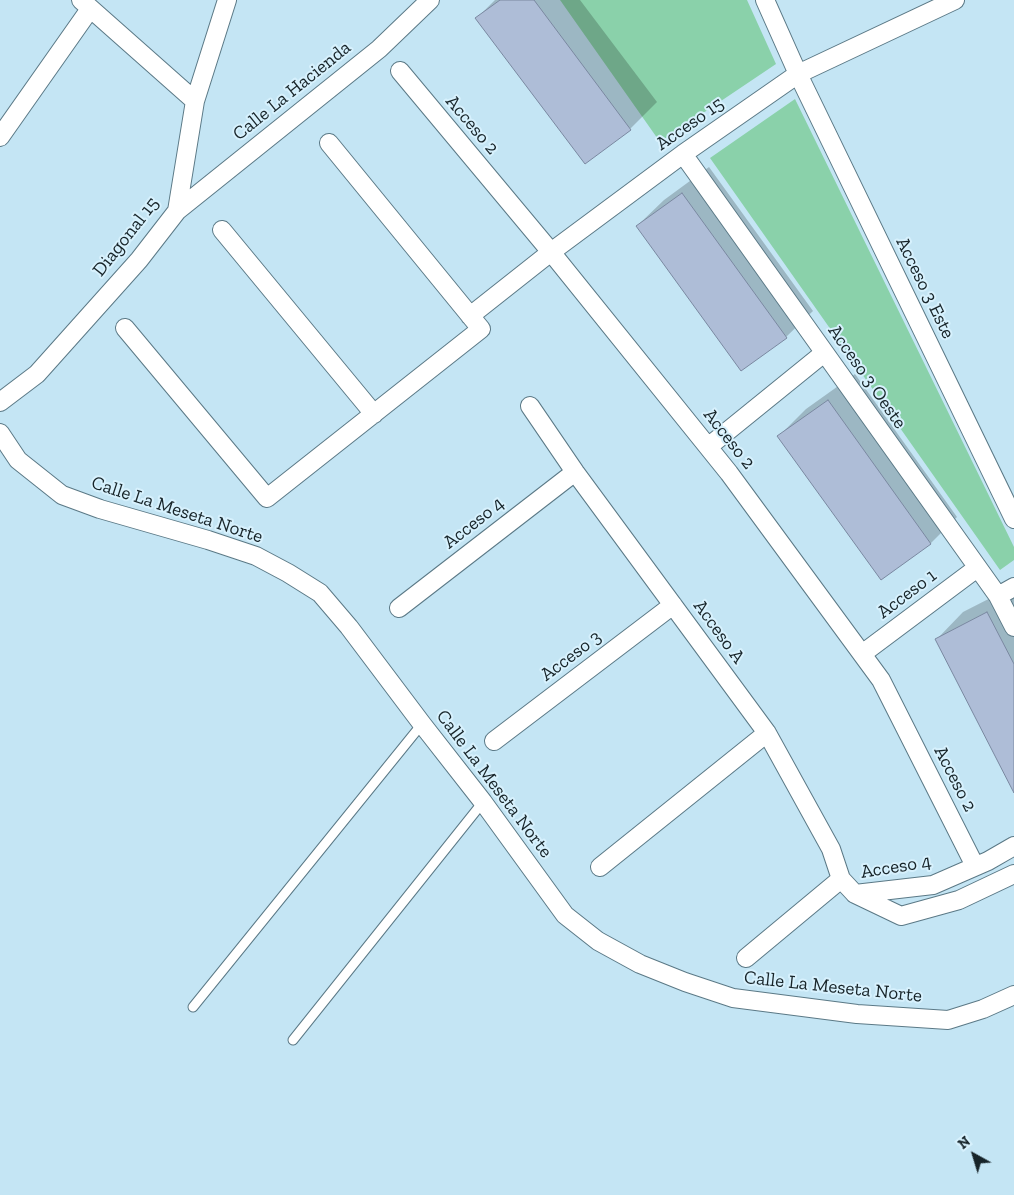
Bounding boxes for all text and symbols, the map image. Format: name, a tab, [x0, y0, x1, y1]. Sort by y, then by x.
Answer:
street label: Calle La Hacienda	[228, 36, 356, 146]
street label: Acceso 2	[441, 91, 503, 159]
street label: Acceso 15	[652, 92, 728, 156]
street label: Diagonal 15	[88, 193, 164, 281]
street label: Acceso 3 Este	[891, 234, 959, 342]
street label: Acceso 3 Oeste	[823, 321, 911, 433]
street label: Acceso 2	[698, 404, 760, 474]
street label: Calle La Meseta Norte	[88, 472, 266, 548]
street label: Acceso 4	[439, 492, 509, 554]
street label: Acceso 1	[873, 564, 941, 624]
street label: Acceso A	[688, 596, 750, 668]
street label: Acceso 3	[536, 626, 606, 686]
street label: Calle La Meseta Norte	[431, 706, 557, 862]
street label: Acceso 2	[929, 742, 981, 816]
street label: Acceso 4	[859, 850, 933, 884]
street label: Calle La Meseta Norte	[743, 966, 923, 1008]
north arrow	[949, 1130, 999, 1180]
text: N	[955, 1133, 974, 1153]

